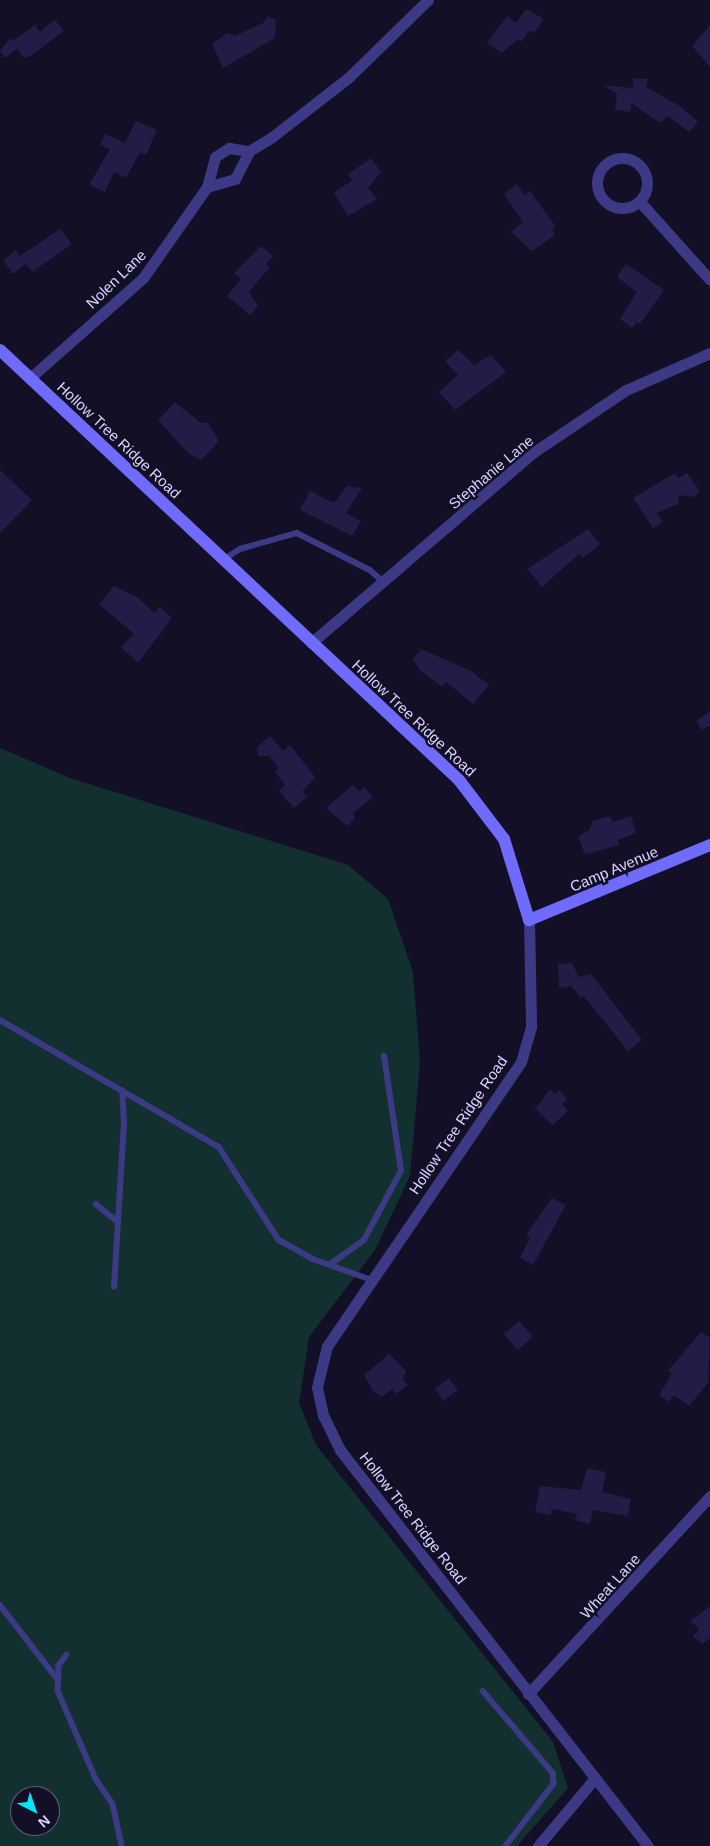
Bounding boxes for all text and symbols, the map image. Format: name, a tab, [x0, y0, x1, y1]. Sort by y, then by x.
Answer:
street label: Nolen Lane	[82, 246, 150, 312]
street label: Hollow Tree Ridge Road	[53, 378, 185, 502]
street label: Stephanie Lane	[445, 431, 537, 513]
street label: Hollow Tree Ridge Road	[348, 656, 480, 780]
street label: Camp Avenue	[567, 842, 661, 896]
street label: Hollow Tree Ridge Road	[405, 1052, 511, 1198]
street label: Hollow Tree Ridge Road	[356, 1448, 470, 1588]
street label: Wheat Lane	[576, 1550, 644, 1622]
north arrow	[10, 1786, 60, 1836]
text: N	[35, 1812, 53, 1831]

